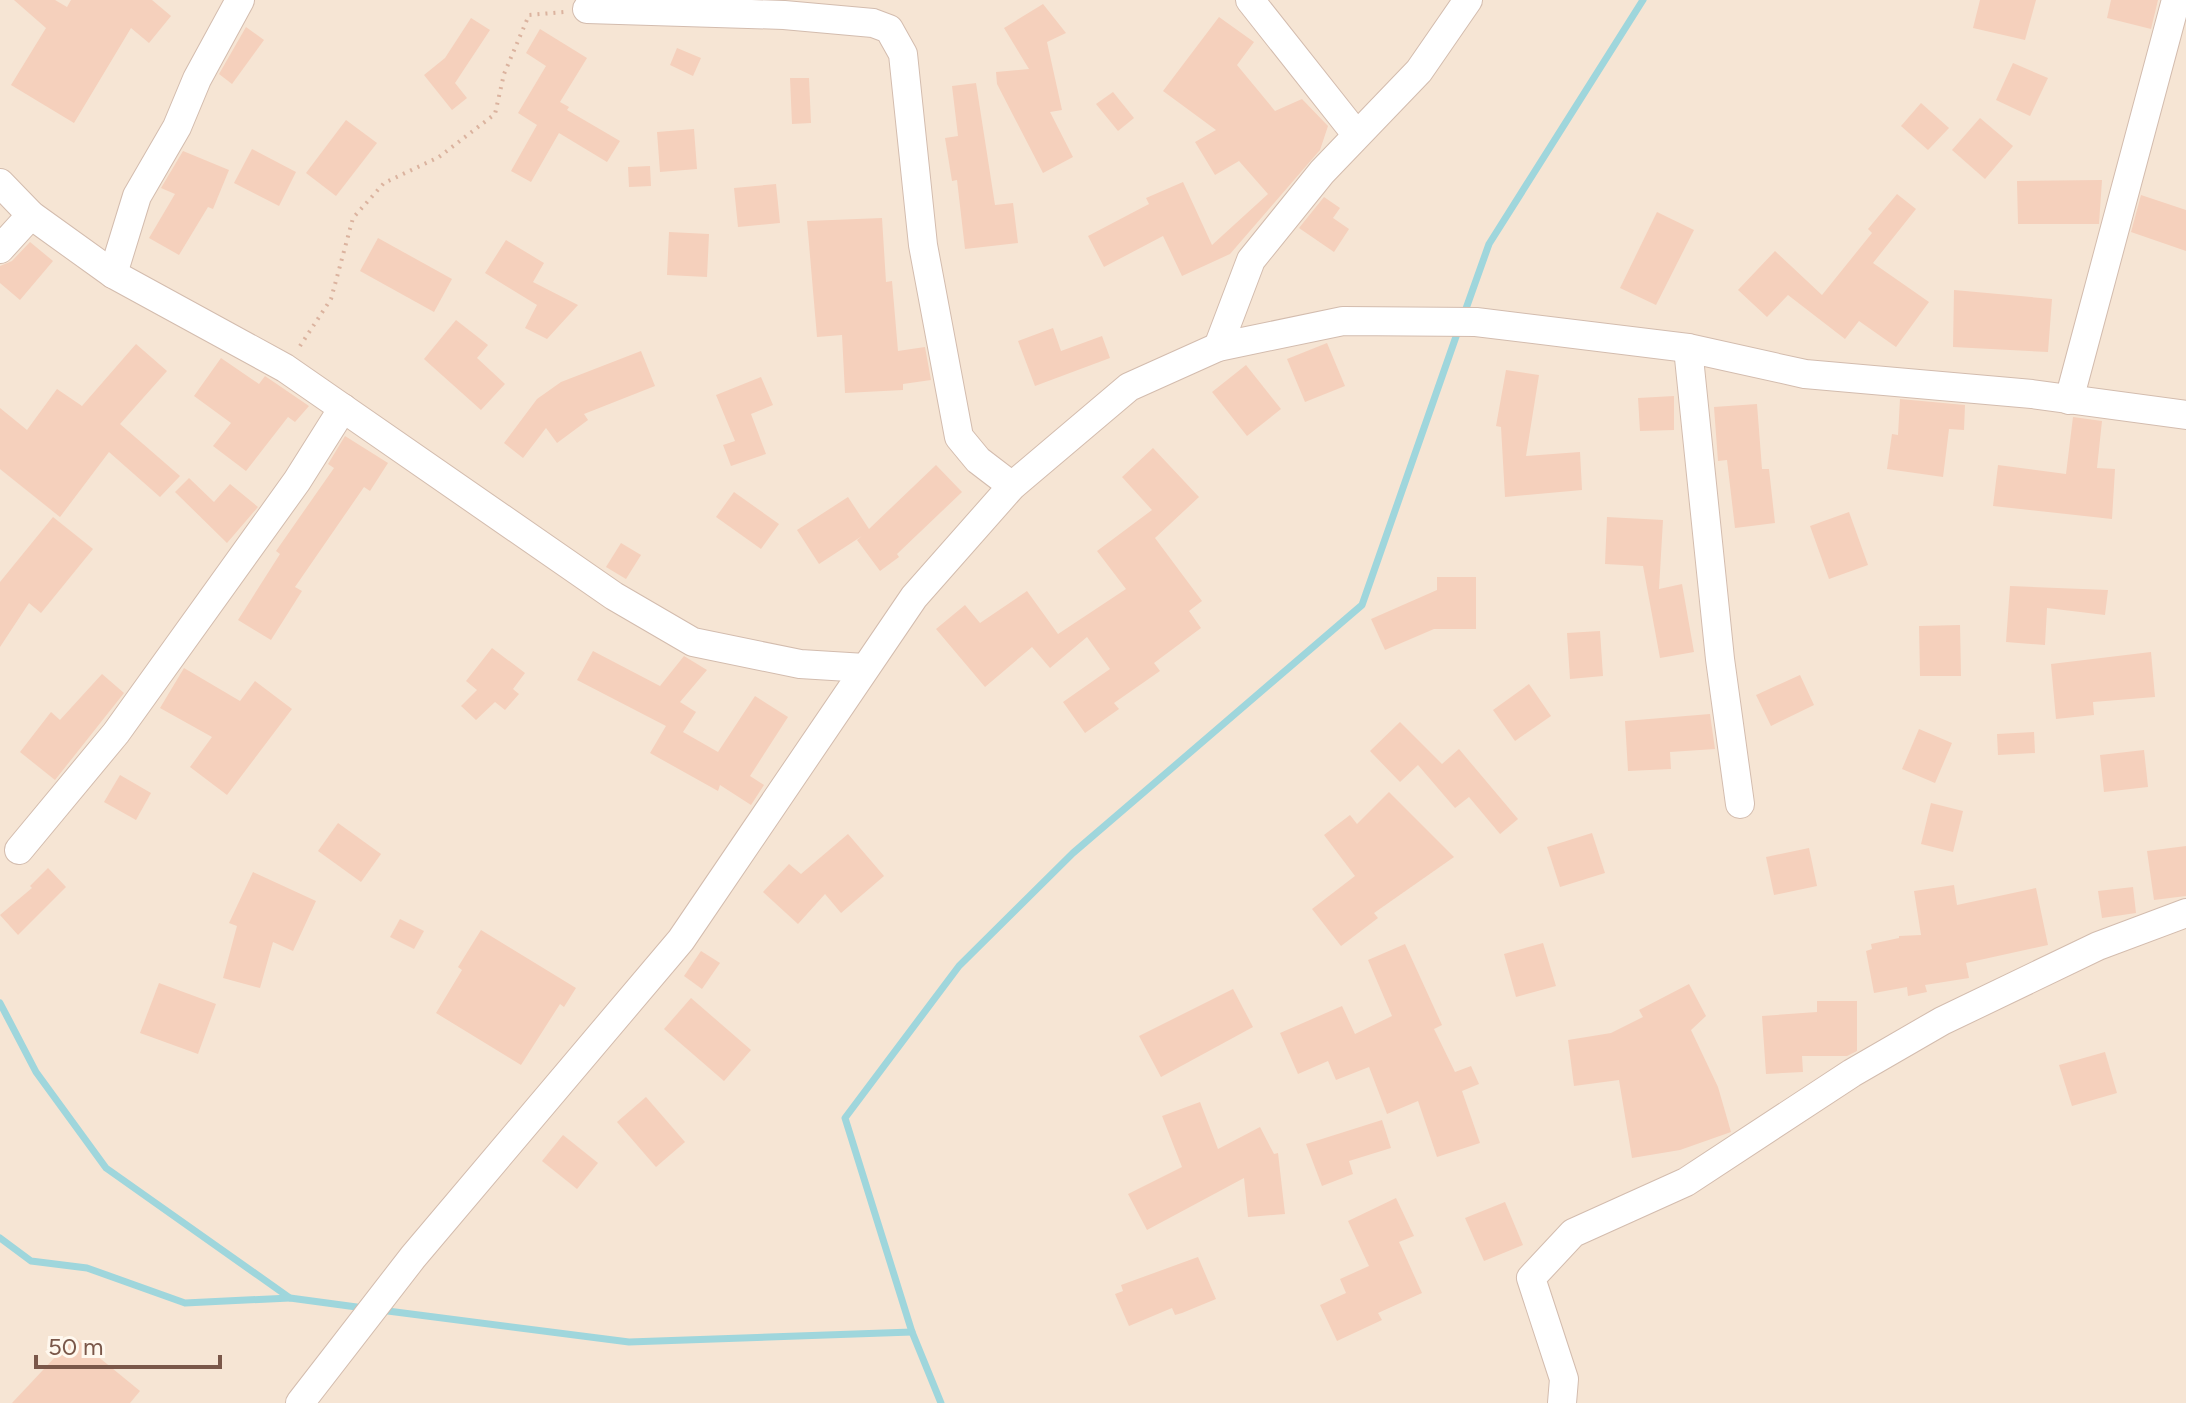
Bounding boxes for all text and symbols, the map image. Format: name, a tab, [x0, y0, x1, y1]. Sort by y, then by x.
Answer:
scale bar	[36, 1319, 220, 1369]
text: 50 m	[48, 1332, 104, 1361]

